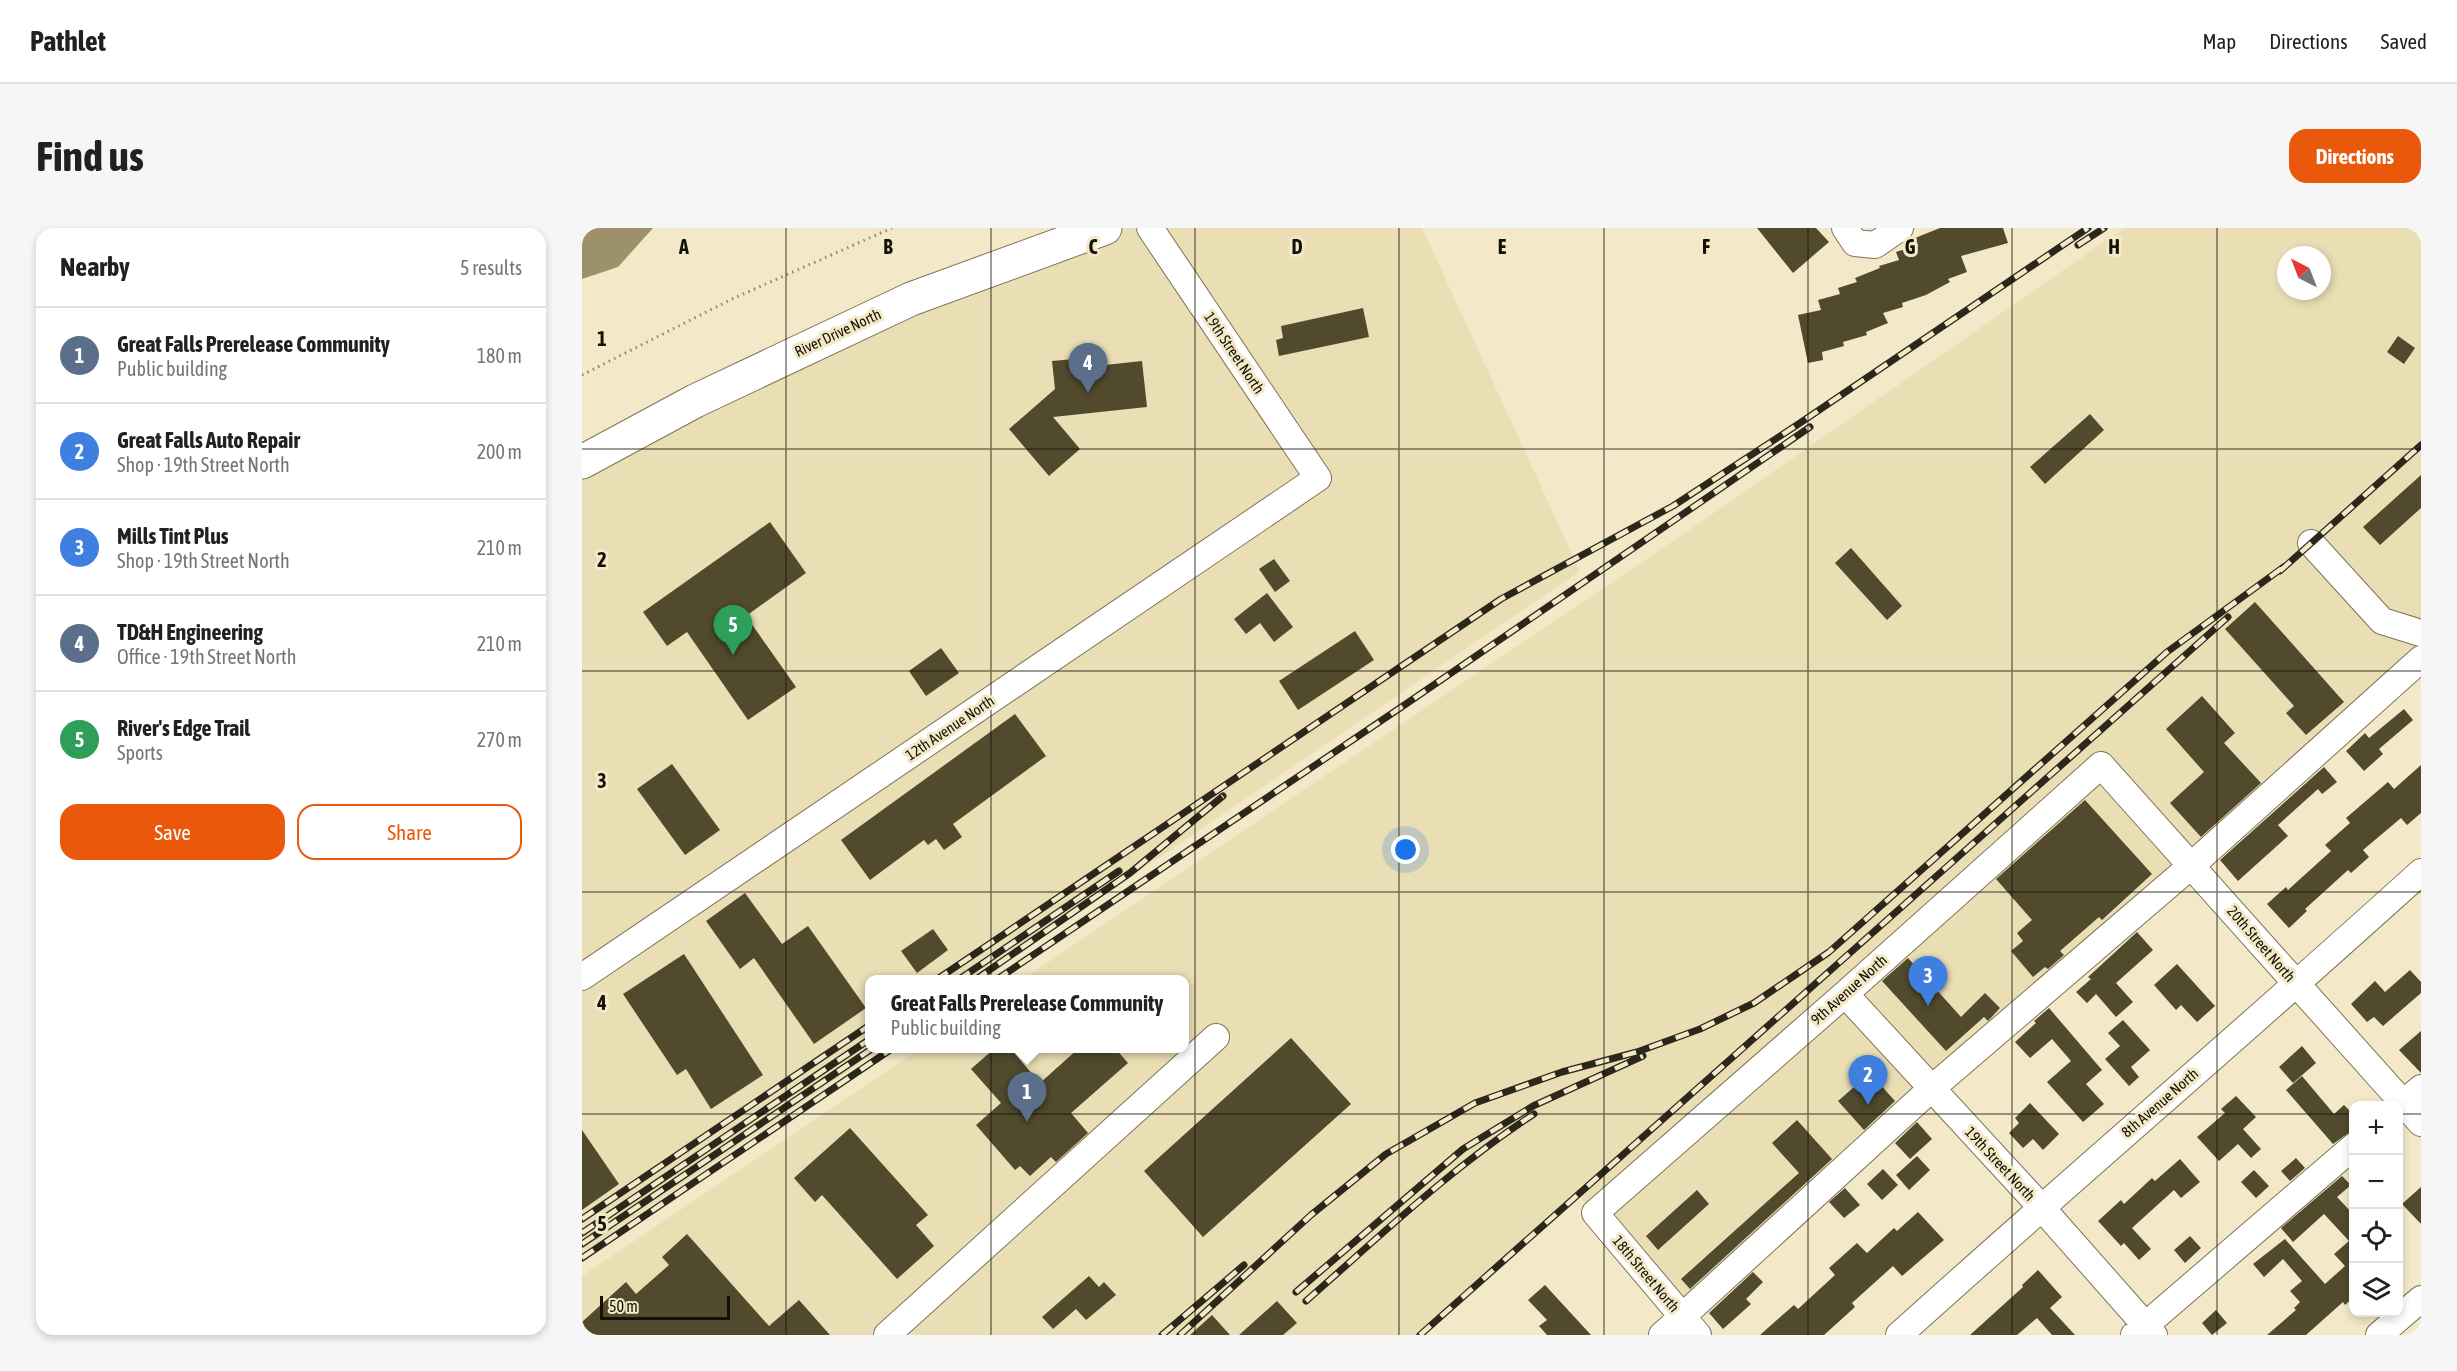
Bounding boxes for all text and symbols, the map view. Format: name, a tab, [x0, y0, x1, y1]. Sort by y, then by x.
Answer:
text: Pathlet	[30, 25, 106, 57]
text: Map	[2202, 29, 2236, 53]
text: Directions	[2269, 29, 2348, 53]
text: Saved	[2381, 29, 2427, 53]
button: Directions	[2289, 129, 2421, 183]
text: Find us	[36, 132, 144, 180]
text: A	[678, 235, 689, 258]
text: B	[883, 235, 893, 258]
text: C	[1089, 235, 1098, 258]
text: D	[1291, 235, 1303, 258]
text: E	[1498, 235, 1507, 258]
text: F	[1702, 235, 1710, 258]
text: G	[1905, 235, 1916, 258]
text: H	[2108, 235, 2120, 258]
north arrow	[2277, 246, 2331, 300]
text: Nearby	[60, 252, 130, 282]
text: 5 results	[460, 256, 522, 279]
street label: River Drive North	[792, 305, 884, 360]
street label: 19th Street North	[1201, 309, 1268, 397]
text: 1	[597, 327, 607, 350]
text: Great Falls Prerelease Community	[117, 331, 390, 357]
text: 1	[75, 344, 84, 367]
text: 180 m	[477, 344, 522, 367]
pin: 4	[1068, 344, 1108, 393]
text: Public building	[117, 357, 227, 380]
text: Great Falls Auto Repair	[117, 427, 300, 453]
text: 2	[75, 440, 84, 463]
text: 200 m	[477, 440, 522, 463]
text: Shop · 19th Street North	[117, 453, 290, 476]
text: Mills Tint Plus	[117, 523, 229, 549]
text: 3	[75, 536, 84, 559]
text: 210 m	[477, 536, 522, 559]
text: 2	[597, 548, 607, 571]
text: Shop · 19th Street North	[117, 549, 290, 572]
pin: 5	[714, 606, 752, 655]
text: TD&H Engineering	[117, 619, 263, 645]
text: 4	[75, 632, 84, 655]
text: 210 m	[477, 632, 522, 655]
text: Office · 19th Street North	[117, 645, 296, 668]
street label: 12th Avenue North	[902, 692, 997, 763]
text: River's Edge Trail	[117, 715, 250, 741]
text: 5	[75, 728, 84, 751]
text: 270 m	[477, 728, 522, 751]
text: Sports	[117, 741, 163, 764]
text: 3	[597, 769, 607, 792]
button: Save	[60, 804, 285, 860]
button: Share	[297, 804, 522, 860]
your location	[1391, 835, 1420, 864]
street label: 20th Street North	[2224, 902, 2299, 985]
street label: 9th Avenue North	[1807, 951, 1890, 1028]
pin: 3	[1908, 956, 1948, 1006]
popup	[865, 975, 1189, 1053]
text: Great Falls Prerelease Community	[891, 990, 1163, 1016]
text: 4	[596, 991, 607, 1014]
text: Public building	[891, 1016, 1001, 1039]
pin: 2	[1848, 1056, 1888, 1105]
street label: 8th Avenue North	[2118, 1065, 2201, 1141]
pin: 1	[1008, 1072, 1046, 1122]
map controls	[2349, 1101, 2403, 1317]
button: +	[2349, 1101, 2403, 1155]
street label: 19th Street North	[1962, 1123, 2039, 1204]
button: −	[2349, 1155, 2403, 1209]
button: locate	[2349, 1209, 2403, 1263]
text: 5	[597, 1212, 607, 1235]
street label: 18th Street North	[1609, 1232, 1683, 1315]
button: layers	[2349, 1263, 2403, 1317]
scale bar	[600, 1293, 730, 1320]
text: 50 m	[609, 1297, 638, 1315]

